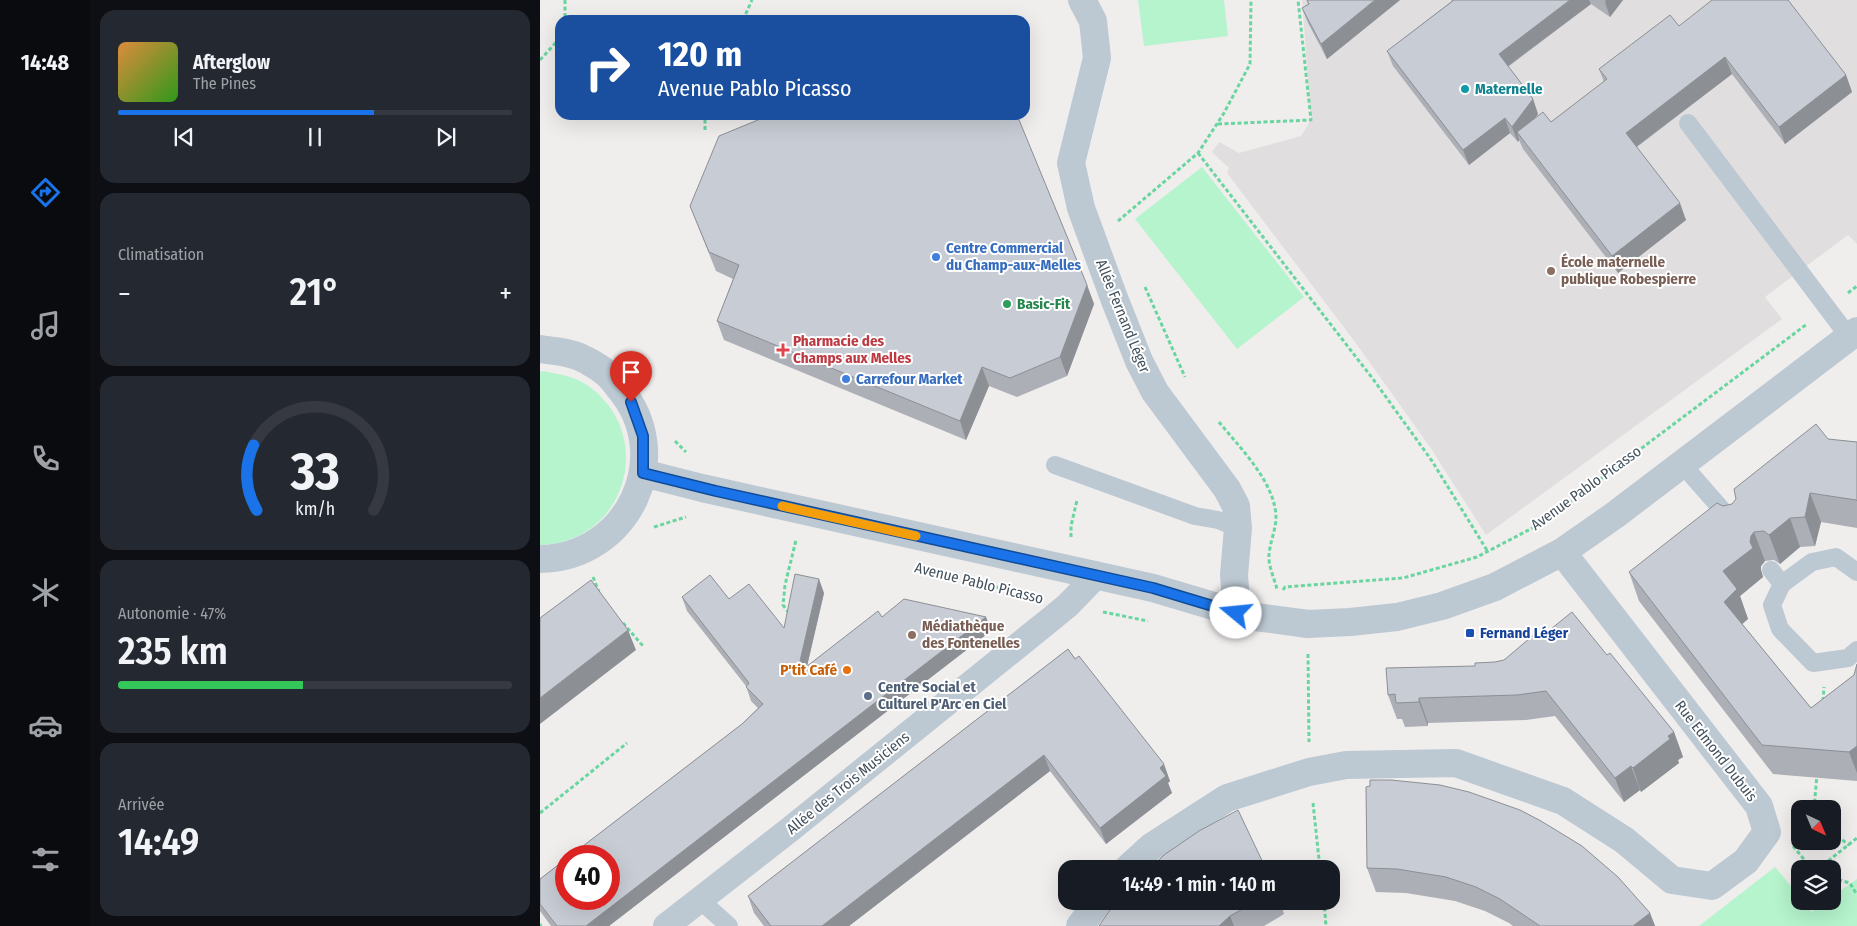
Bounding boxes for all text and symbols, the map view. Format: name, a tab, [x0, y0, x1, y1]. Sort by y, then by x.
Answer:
text: 120 m	[658, 33, 742, 75]
icon: right	[575, 35, 640, 100]
text: 14:48	[21, 49, 69, 76]
text: Afterglow	[193, 51, 270, 74]
text: The Pines	[193, 74, 256, 93]
text: Avenue Pablo Picasso	[658, 75, 852, 102]
place label: Maternelle	[1475, 80, 1543, 98]
marker: Maternelle	[1459, 83, 1471, 95]
icon: previous	[170, 123, 198, 151]
icon: pause	[301, 123, 329, 151]
icon: next	[432, 123, 460, 151]
icon: directions	[28, 175, 63, 210]
place label: Centre Commercial du Champ-aux-Melles	[946, 239, 1082, 274]
text: Climatisation	[118, 245, 204, 264]
marker: Centre Commercial du Champ-aux-Melles	[930, 251, 942, 263]
place label: École maternelle publique Robespierre	[1561, 253, 1696, 288]
street label: Allée Fernand Léger	[1092, 257, 1154, 376]
marker: École maternelle publique Robespierre	[1545, 265, 1557, 277]
text: 21°	[290, 269, 340, 315]
text: −	[118, 277, 131, 310]
text: +	[499, 277, 512, 310]
place label: Basic-Fit	[1017, 295, 1071, 313]
marker: Basic-Fit	[1001, 298, 1013, 310]
icon: music	[28, 308, 63, 343]
place label: Pharmacie des Champs aux Melles	[793, 332, 912, 367]
marker: Pharmacie des Champs aux Melles	[777, 344, 789, 356]
pin	[610, 351, 652, 402]
icon: arrive	[617, 358, 645, 386]
place label: Carrefour Market	[856, 370, 963, 388]
marker: Carrefour Market	[840, 373, 852, 385]
text: 33	[289, 440, 340, 503]
icon: phone	[28, 441, 63, 476]
street label: Avenue Pablo Picasso	[1527, 442, 1645, 534]
text: km/h	[295, 498, 335, 520]
street label: Avenue Pablo Picasso	[913, 558, 1045, 608]
icon: climate	[28, 575, 63, 610]
position arrow	[1209, 586, 1261, 638]
text: Autonomie · 47%	[118, 604, 226, 623]
place label: Médiathèque des Fontenelles	[922, 617, 1020, 652]
place label: Fernand Léger	[1480, 624, 1569, 642]
marker: Fernand Léger	[1464, 627, 1476, 639]
text: 235 km	[118, 628, 228, 674]
marker: Médiathèque des Fontenelles	[906, 629, 918, 641]
place label: P'tit Café	[780, 661, 837, 679]
marker: P'tit Café	[841, 664, 853, 676]
place label: Centre Social et Culturel P'Arc en Ciel	[878, 678, 1007, 713]
marker: Centre Social et Culturel P'Arc en Ciel	[862, 690, 874, 702]
street label: Rue Edmond Dubuis	[1671, 697, 1761, 805]
icon: car	[28, 708, 63, 743]
street label: Allée des Trois Musiciens	[783, 728, 913, 838]
text: Arrivée	[118, 795, 164, 814]
north arrow	[1791, 800, 1841, 850]
map controls	[1791, 800, 1841, 910]
text: 14:49	[118, 819, 199, 865]
icon: filters	[28, 842, 63, 877]
speed limit sign: 40	[555, 845, 620, 910]
button: layers	[1791, 860, 1841, 910]
text: 14:49 · 1 min · 140 m	[1122, 873, 1276, 896]

